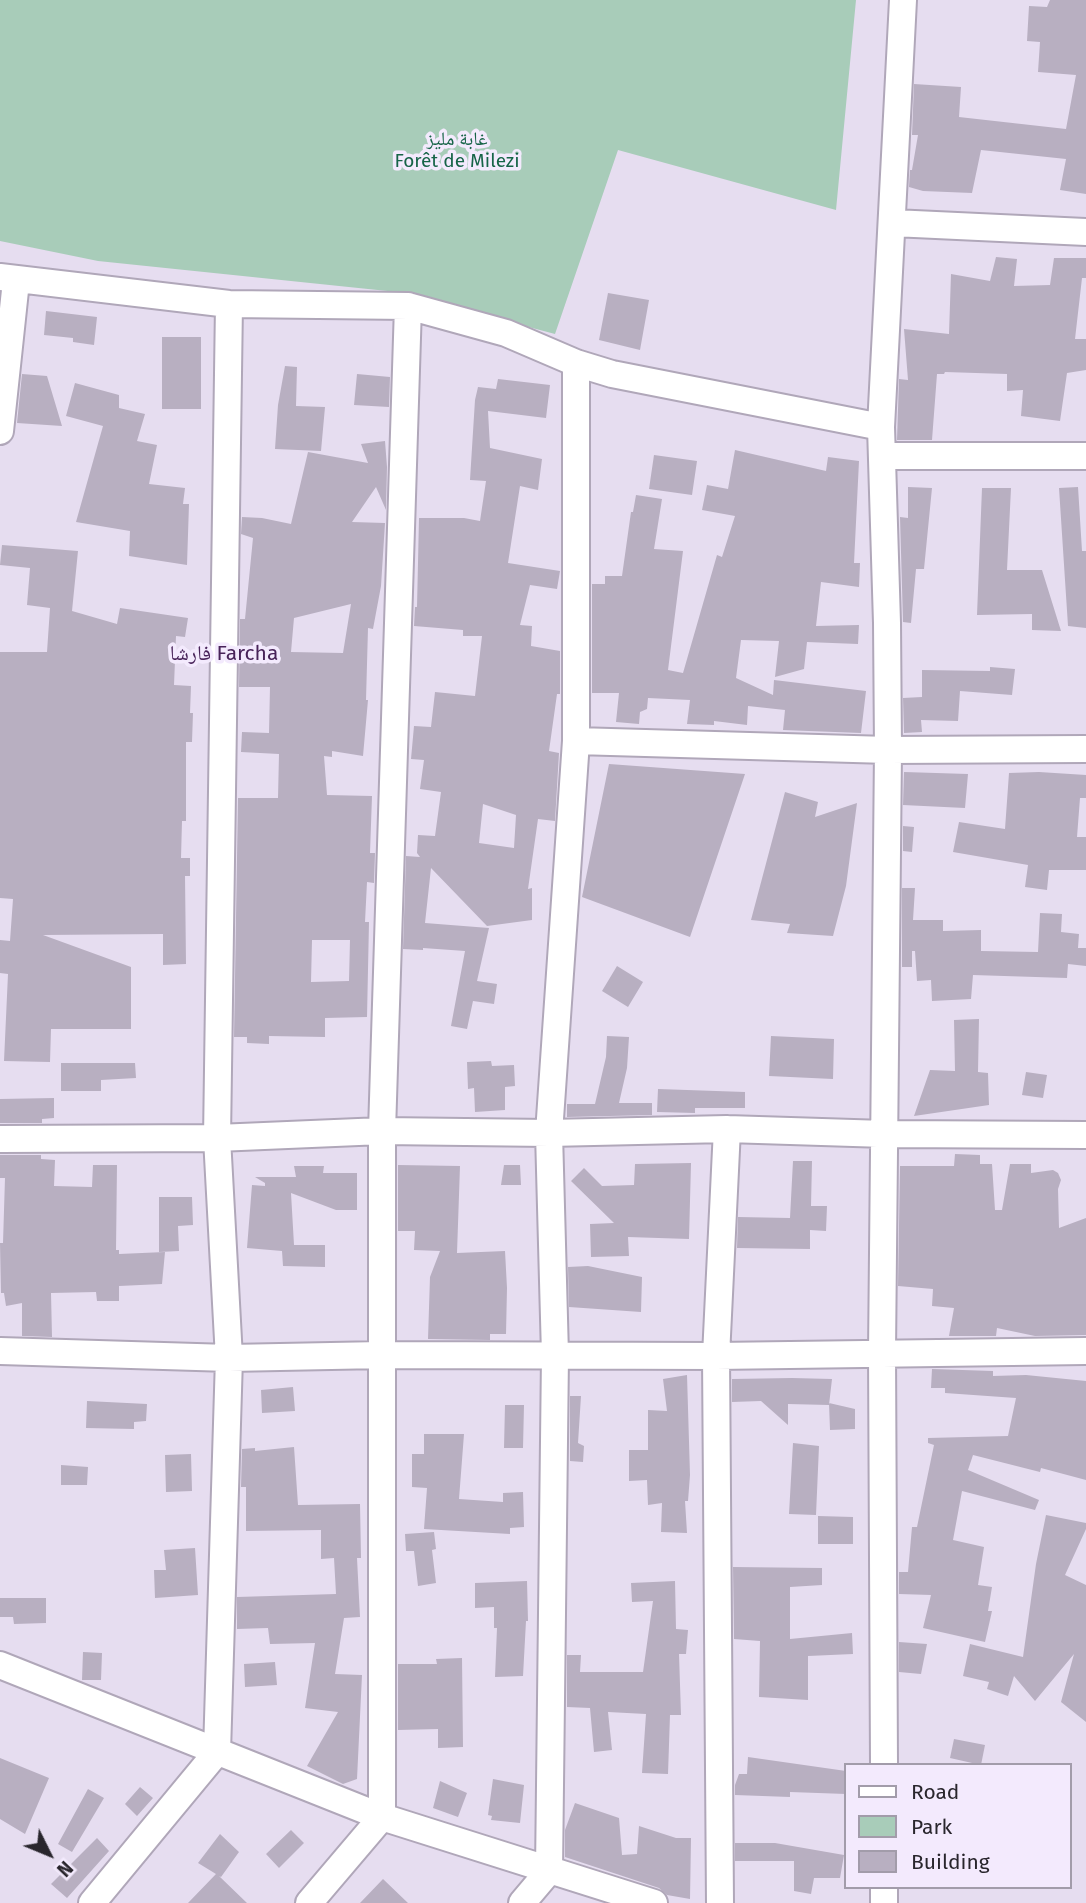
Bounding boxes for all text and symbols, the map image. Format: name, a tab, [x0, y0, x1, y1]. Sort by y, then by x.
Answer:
park label: غابة مليز Forêt de Milezi	[394, 129, 520, 173]
district label: فارشا Farcha	[170, 641, 278, 667]
legend	[844, 1763, 1072, 1889]
text: Road	[911, 1779, 959, 1805]
text: Park	[911, 1814, 952, 1840]
north arrow	[14, 1819, 84, 1889]
text: Building	[911, 1849, 990, 1875]
text: N	[52, 1856, 77, 1881]

